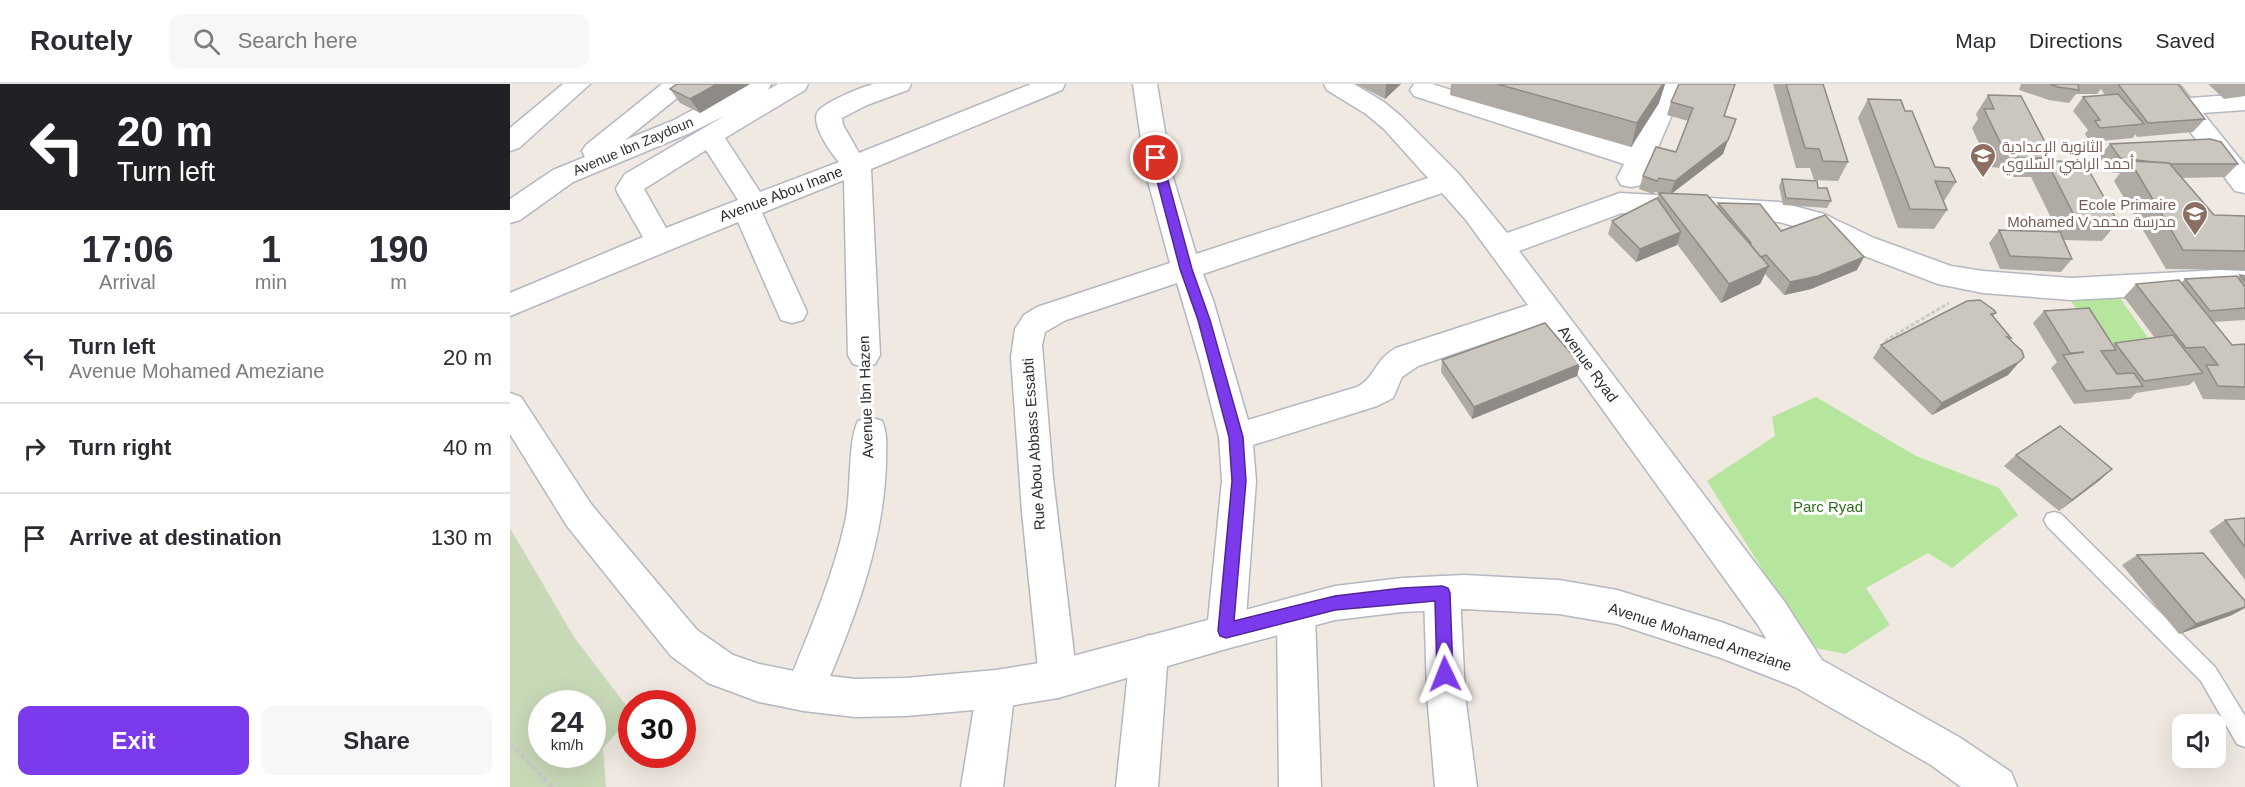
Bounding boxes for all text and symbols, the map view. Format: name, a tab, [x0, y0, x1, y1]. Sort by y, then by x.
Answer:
search box	[169, 14, 589, 68]
text: Routely	[30, 25, 133, 56]
icon: search	[190, 25, 223, 58]
text: Search here	[238, 28, 358, 53]
text: Map	[1955, 29, 1996, 52]
text: Directions	[2029, 29, 2122, 52]
text: Saved	[2155, 29, 2215, 52]
icon: left	[18, 108, 96, 186]
text: 20 m	[117, 108, 213, 155]
street label: Avenue Ibn Zaydoun	[571, 113, 695, 179]
pin	[1130, 132, 1181, 183]
place label: الثانوية الإعدادية أحمد الراضي السلاوي	[2002, 138, 2134, 176]
icon: arrive	[1139, 141, 1172, 174]
school or university icon: الثانوية الإعدادية أحمد الراضي السلاوي	[1968, 141, 1998, 179]
text: Turn left	[117, 157, 215, 187]
street label: Avenue Abou Inane	[717, 162, 845, 225]
place label: Ecole Primaire Mohamed V مدرسة محمد	[2007, 196, 2176, 231]
school or university icon: Ecole Primaire Mohamed V مدرسة محمد	[2180, 199, 2210, 237]
text: 17:06	[81, 229, 173, 270]
text: 1	[261, 229, 281, 270]
text: 190	[368, 229, 429, 270]
text: Arrival	[99, 271, 156, 293]
text: min	[255, 271, 287, 293]
text: m	[390, 271, 407, 293]
street label: Avenue Ryad	[1555, 322, 1622, 405]
text: Turn left	[69, 334, 155, 359]
street label: Avenue Ibn Hazen	[855, 335, 876, 459]
icon: left	[18, 342, 51, 375]
text: 20 m	[443, 345, 492, 370]
street label: Rue Abou Abbass Essabti	[1019, 357, 1048, 531]
text: Avenue Mohamed Ameziane	[69, 360, 324, 382]
icon: right	[18, 432, 51, 465]
text: Turn right	[69, 435, 171, 460]
text: 40 m	[443, 435, 492, 460]
park label: Parc Ryad	[1793, 498, 1863, 515]
icon: arrive	[18, 522, 51, 555]
text: Arrive at destination	[69, 525, 282, 550]
text: 130 m	[431, 525, 492, 550]
street label: Avenue Mohamed Ameziane	[1606, 599, 1794, 674]
position arrow	[1413, 642, 1477, 706]
speed limit sign: 30	[618, 690, 696, 768]
text: 24	[550, 705, 584, 738]
button: Exit	[18, 706, 249, 775]
button: Share	[261, 706, 492, 775]
map controls	[2172, 714, 2226, 768]
button: sound	[2172, 714, 2226, 768]
text: km/h	[551, 736, 583, 753]

